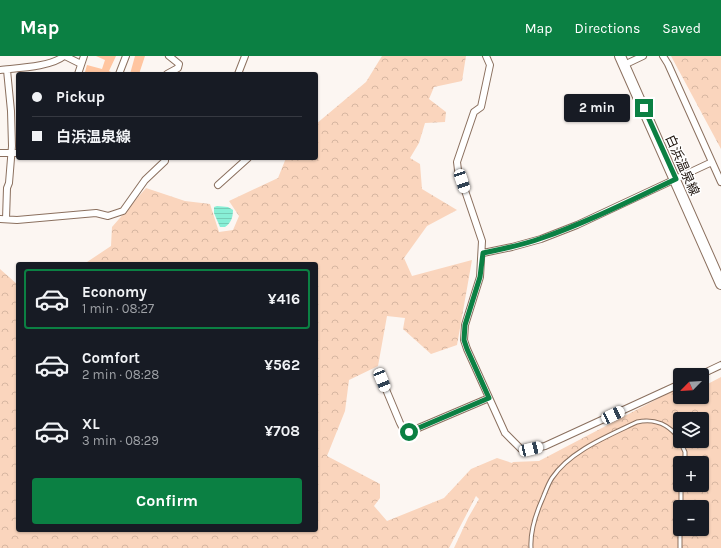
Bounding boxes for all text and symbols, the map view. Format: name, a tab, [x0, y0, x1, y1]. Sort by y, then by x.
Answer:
text: Map	[20, 17, 59, 39]
text: Map	[525, 20, 553, 37]
text: Directions	[575, 20, 640, 37]
text: Saved	[662, 20, 701, 37]
text: Pickup	[56, 88, 105, 106]
callout: 2 min	[564, 94, 630, 122]
route end	[635, 99, 653, 117]
text: 2 min	[579, 100, 615, 115]
text: 白浜温泉線	[56, 128, 131, 146]
street label: 白浜温泉線	[662, 132, 703, 198]
car	[453, 168, 471, 194]
icon: car	[34, 281, 70, 317]
text: Economy	[82, 283, 147, 301]
text: ¥416	[268, 290, 300, 308]
text: 1 min · 08:27	[82, 301, 154, 316]
icon: car	[34, 347, 70, 383]
text: Comfort	[82, 349, 140, 367]
text: ¥562	[264, 356, 300, 374]
text: 2 min · 08:28	[82, 367, 159, 382]
car	[372, 367, 392, 393]
north arrow	[673, 368, 709, 404]
map controls	[673, 368, 709, 536]
car	[600, 404, 626, 426]
button: layers	[673, 412, 709, 448]
icon: car	[34, 413, 70, 449]
text: XL	[82, 415, 100, 433]
text: ¥708	[265, 422, 300, 440]
route start	[400, 423, 418, 441]
text: 3 min · 08:29	[82, 433, 159, 448]
car	[518, 440, 544, 458]
button: +	[673, 456, 709, 492]
button: Confirm	[32, 478, 302, 524]
button: −	[673, 500, 709, 536]

